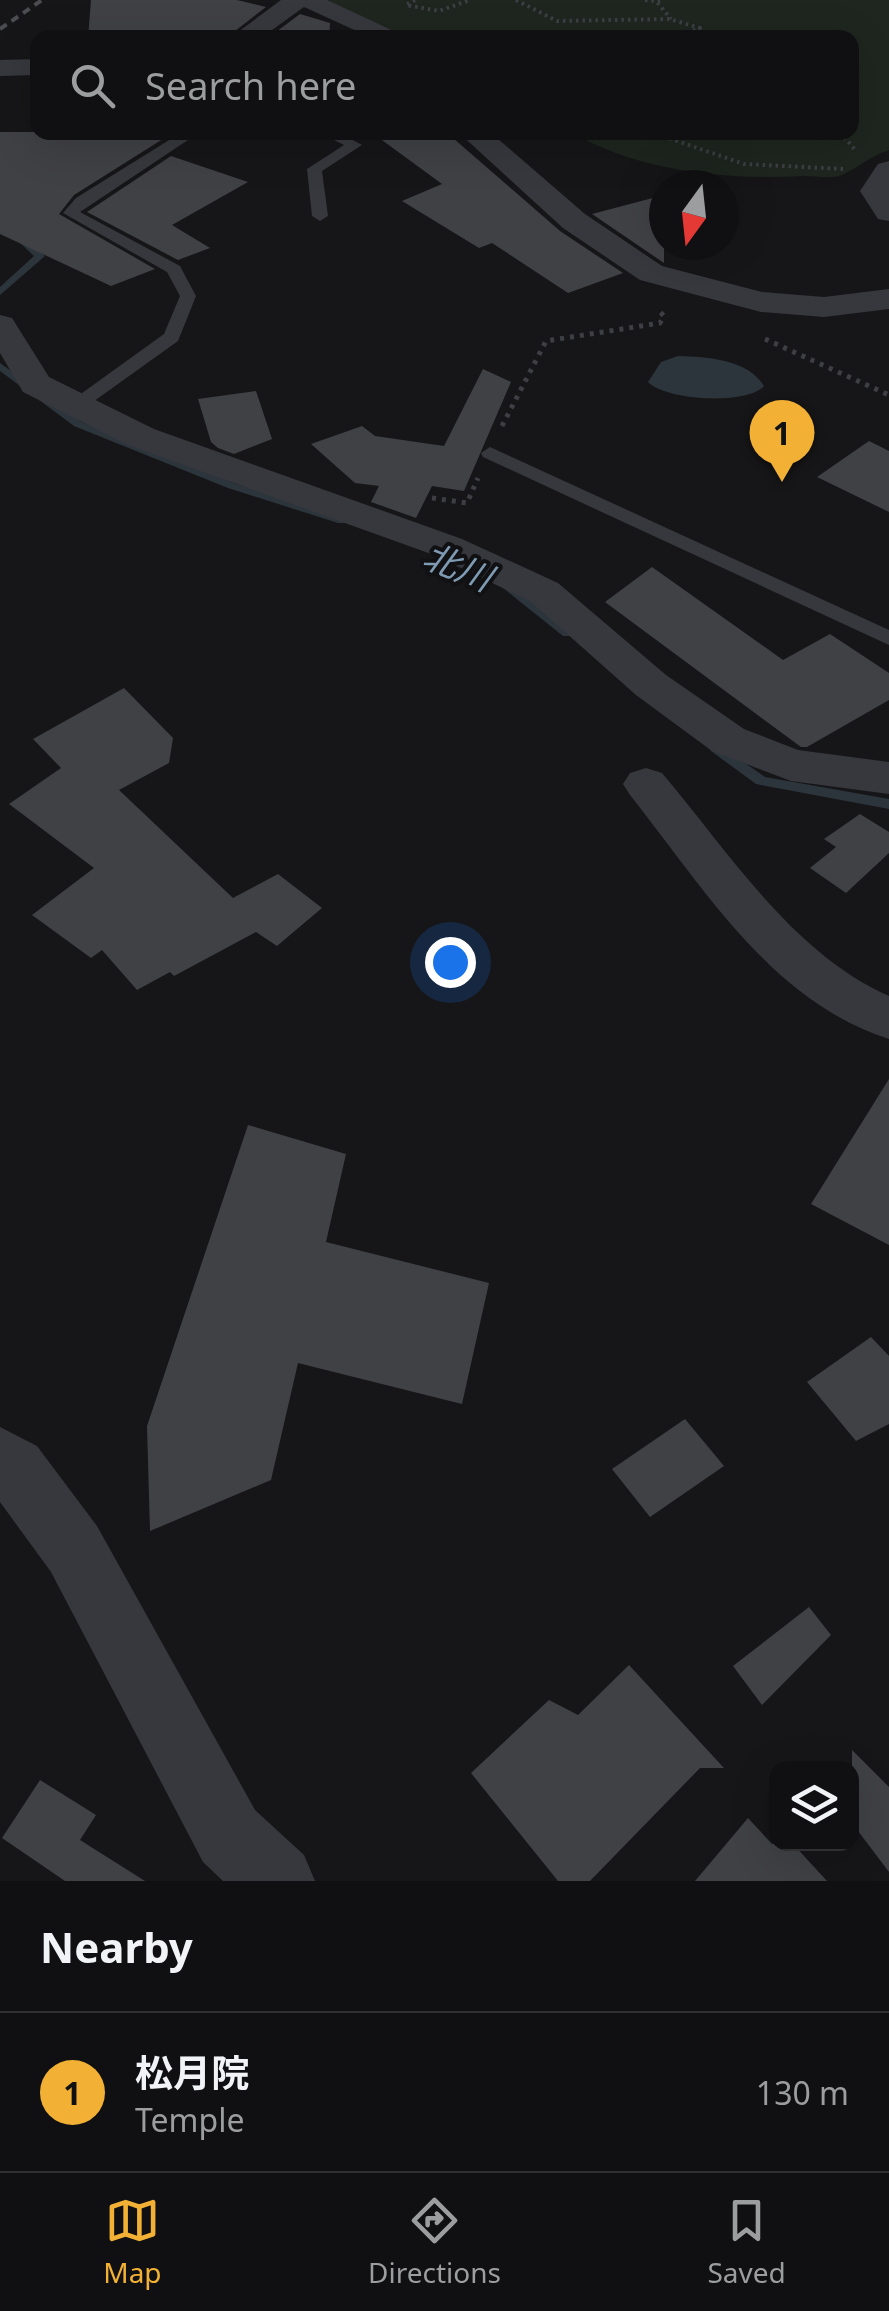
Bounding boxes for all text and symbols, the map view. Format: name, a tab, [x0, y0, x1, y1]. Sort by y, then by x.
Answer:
search box	[30, 30, 859, 140]
icon: search	[65, 58, 120, 113]
text: Search here	[145, 59, 356, 111]
north arrow	[649, 170, 739, 260]
pin: 1	[750, 400, 814, 482]
water label: 北川	[417, 531, 503, 602]
your location	[425, 937, 476, 988]
map controls	[769, 1761, 859, 1851]
button: layers	[769, 1761, 859, 1851]
text: Nearby	[40, 1918, 193, 1975]
text: 松月院	[135, 2046, 249, 2098]
text: 1	[63, 2071, 82, 2114]
text: 130 m	[756, 2071, 849, 2114]
text: Temple	[135, 2098, 245, 2141]
tab: Map	[103, 2193, 162, 2291]
tab: Directions	[368, 2193, 501, 2291]
tab: Saved	[707, 2193, 786, 2291]

